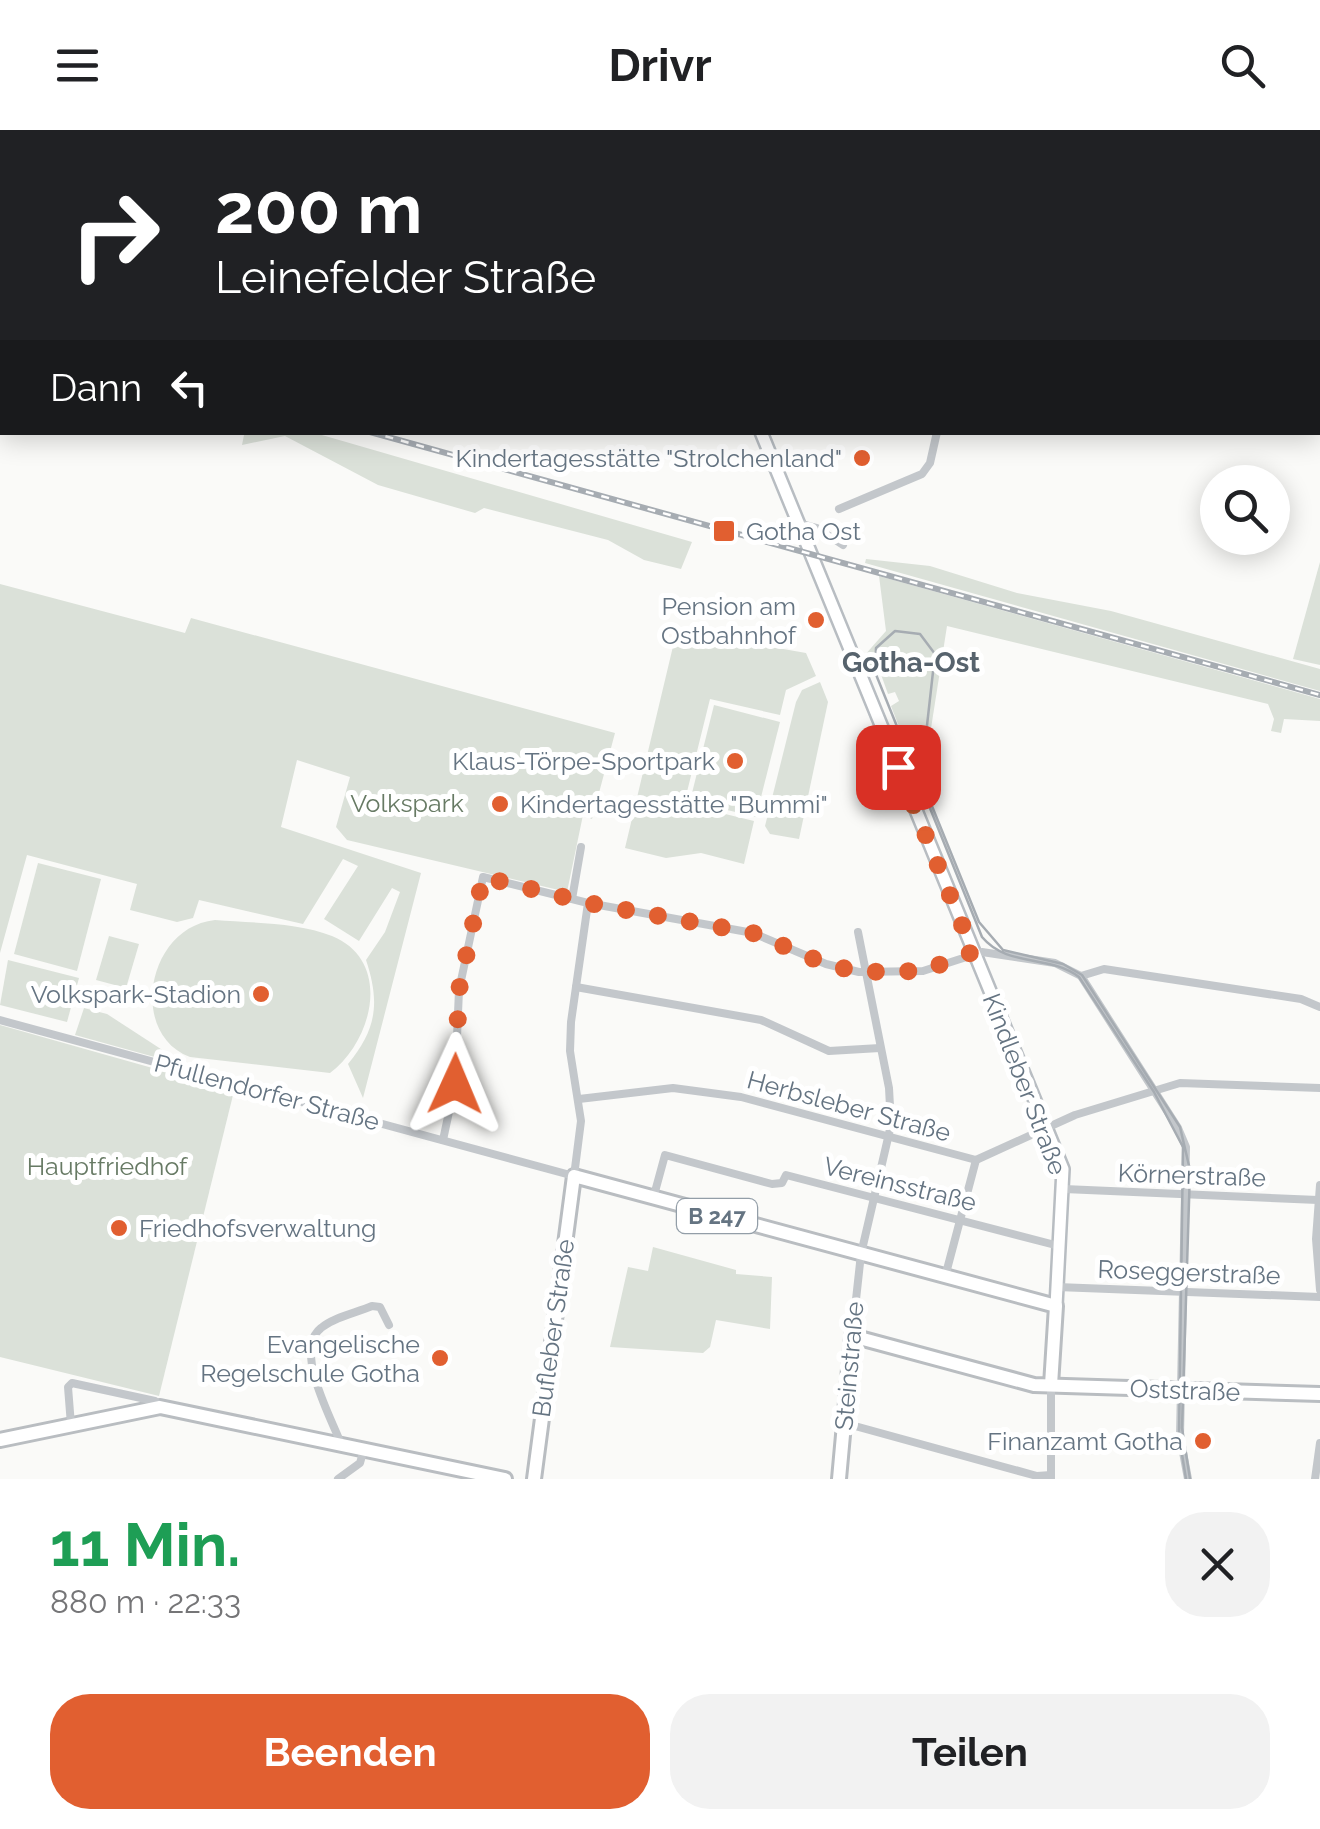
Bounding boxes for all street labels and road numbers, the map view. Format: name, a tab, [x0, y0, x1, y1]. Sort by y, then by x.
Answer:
street label: Kindleber Straße	[977, 989, 1073, 1179]
street label: Pfullendorfer Straße	[151, 1047, 383, 1137]
street label: Herbsleber Straße	[744, 1064, 954, 1148]
street label: Vereinsstraße	[820, 1151, 980, 1217]
street label: Körnerstraße	[1117, 1157, 1267, 1193]
road number: B 247	[677, 1199, 757, 1233]
street label: Bufleber Straße	[526, 1237, 580, 1419]
street label: Roseggerstraße	[1097, 1254, 1281, 1290]
street label: Steinstraße	[828, 1300, 870, 1432]
street label: Oststraße	[1129, 1373, 1241, 1407]

